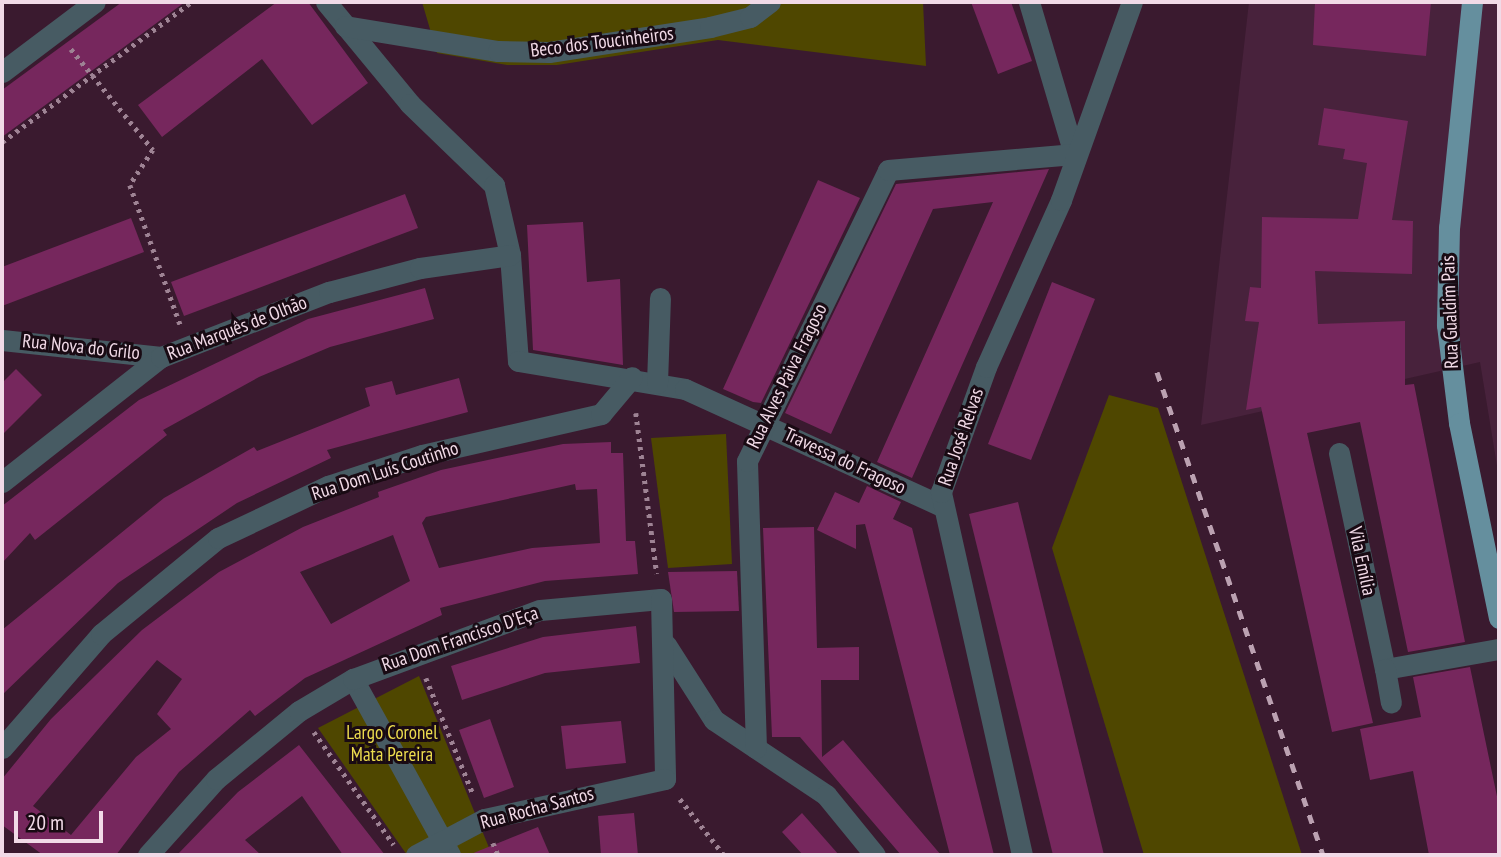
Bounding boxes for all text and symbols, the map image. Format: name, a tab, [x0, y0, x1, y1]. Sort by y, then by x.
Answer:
street label: Beco dos Toucinheiros	[529, 22, 675, 62]
street label: Rua Gualdim Pais	[1437, 255, 1463, 369]
street label: Rua Marquês de Olhão	[164, 291, 310, 365]
street label: Rua Alves Paiva Fragoso	[742, 300, 832, 452]
street label: Rua Nova do Grilo	[21, 329, 141, 365]
street label: Rua José Relvas	[934, 385, 988, 489]
street label: Travessa do Fragoso	[781, 423, 909, 499]
street label: Rua Dom Luís Coutinho	[309, 437, 461, 505]
street label: Vila Emília	[1344, 525, 1380, 597]
street label: Rua Dom Francisco D'Eça	[379, 602, 541, 676]
park label: Largo Coronel Mata Pereira	[346, 722, 438, 766]
street label: Rua Rocha Santos	[478, 782, 596, 834]
scale bar	[18, 798, 107, 842]
text: 20 m	[27, 809, 64, 836]

